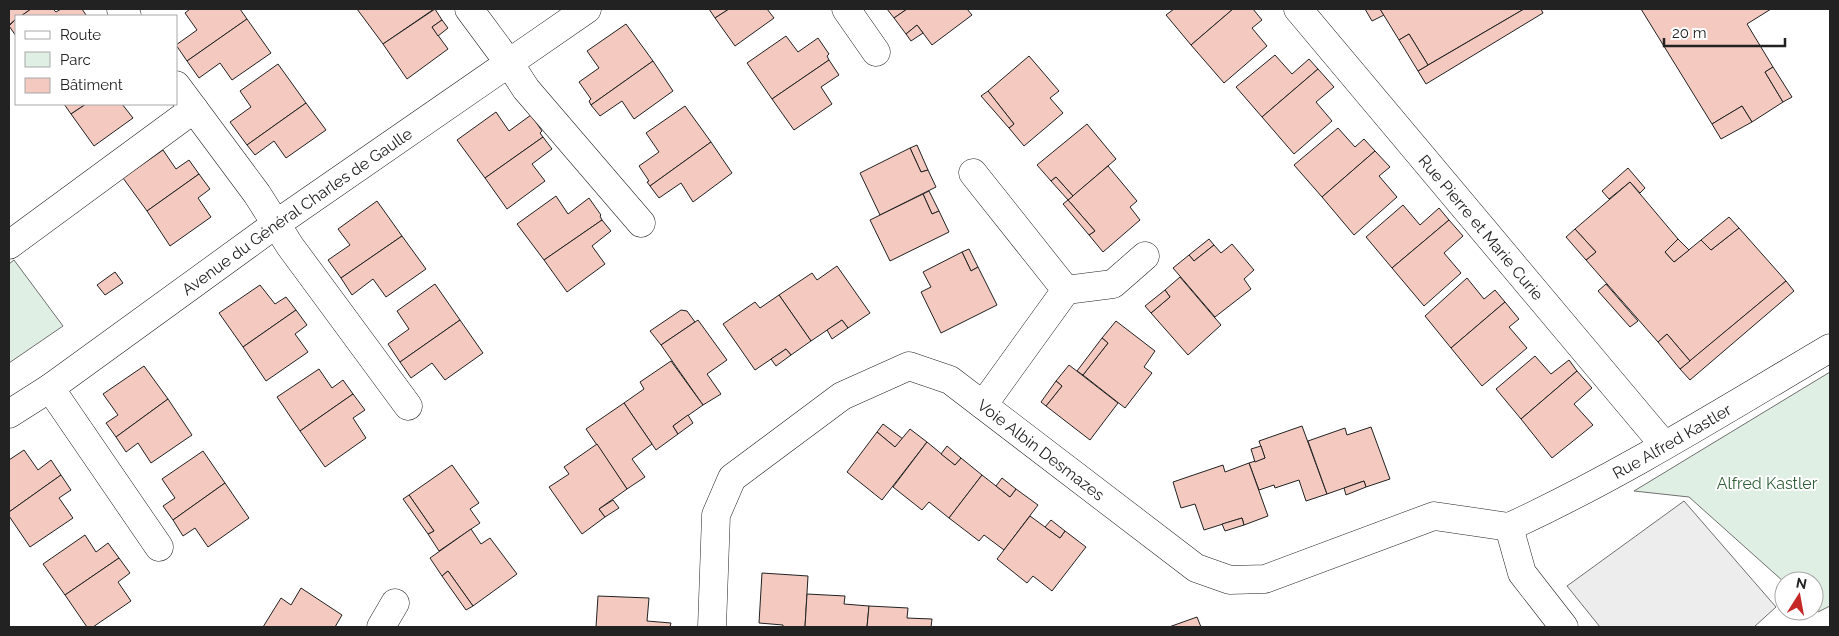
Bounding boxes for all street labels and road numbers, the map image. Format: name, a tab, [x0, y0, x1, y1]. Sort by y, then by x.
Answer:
street label: Avenue du Général Charles de Gaulle	[178, 124, 416, 299]
street label: Rue Pierre et Marie Curie	[1414, 151, 1547, 304]
street label: Voie Albin Desmazes	[974, 396, 1108, 505]
street label: Rue Alfred Kastler	[1609, 400, 1735, 483]

